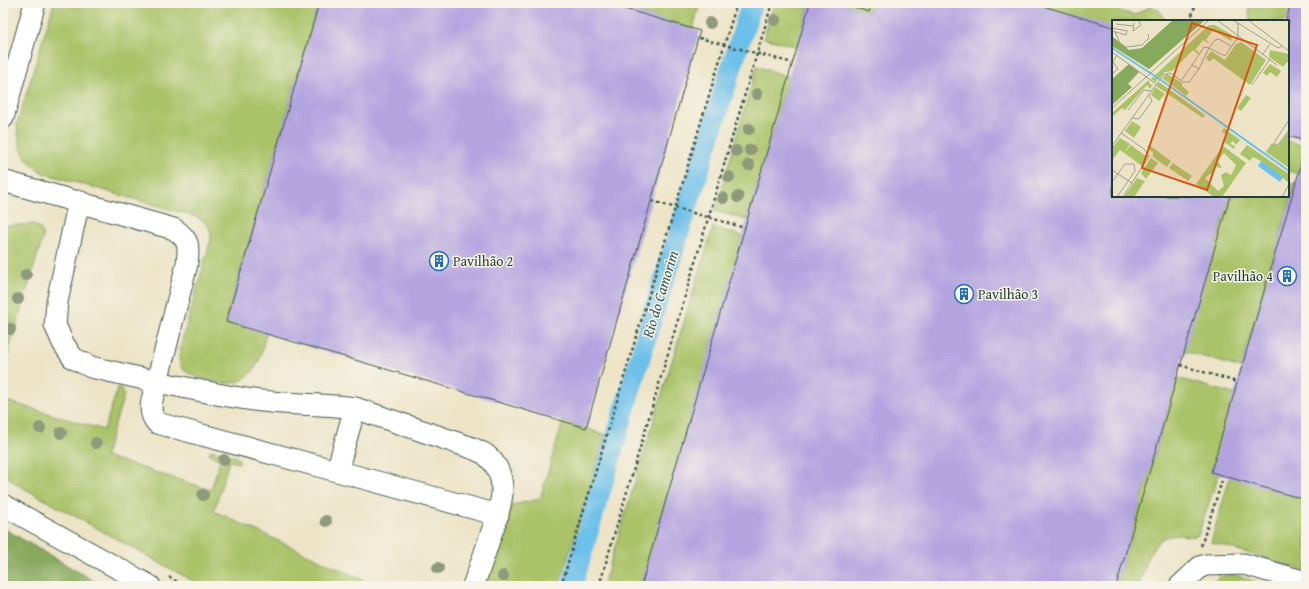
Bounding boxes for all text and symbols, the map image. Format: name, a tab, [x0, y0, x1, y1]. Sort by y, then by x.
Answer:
inset map	[1112, 20, 1289, 197]
water label: Rio do Camorim	[636, 248, 683, 341]
building icon: Pavilhão 2	[428, 250, 450, 272]
place label: Pavilhão 2	[453, 251, 513, 271]
building icon: Pavilhão 4	[1276, 265, 1298, 287]
place label: Pavilhão 4	[1213, 266, 1273, 286]
building icon: Pavilhão 3	[953, 283, 975, 305]
place label: Pavilhão 3	[978, 284, 1038, 304]

